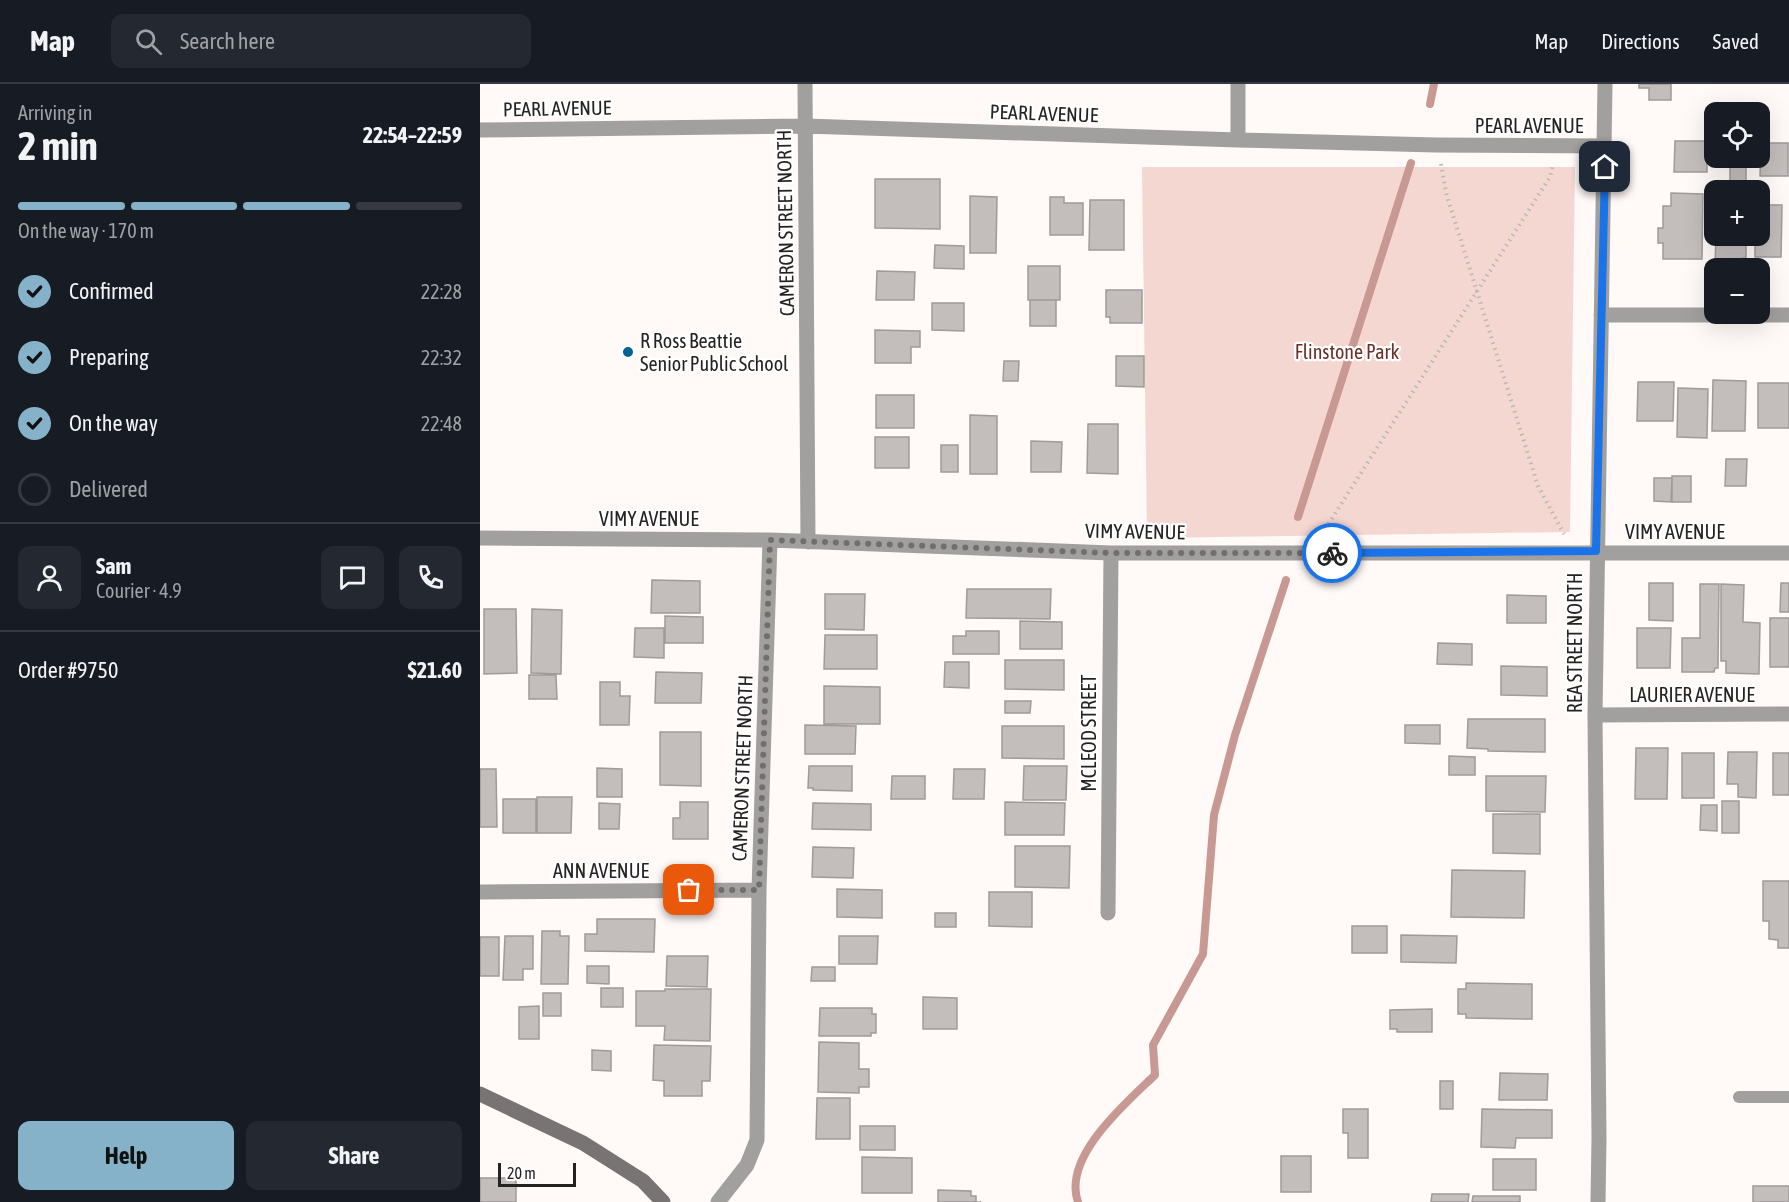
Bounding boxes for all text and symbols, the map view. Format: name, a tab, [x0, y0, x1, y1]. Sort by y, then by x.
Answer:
search box	[111, 14, 531, 68]
text: Map	[30, 25, 75, 57]
icon: search	[132, 25, 165, 58]
text: Search here	[180, 28, 275, 54]
text: Map	[1534, 29, 1568, 53]
text: Directions	[1601, 29, 1680, 53]
text: Saved	[1713, 29, 1759, 53]
street label: PEARL AVENUE	[503, 96, 612, 120]
street label: PEARL AVENUE	[989, 100, 1099, 126]
text: Arriving in	[18, 101, 92, 124]
map controls	[1704, 102, 1770, 324]
button: locate	[1704, 102, 1770, 168]
street label: PEARL AVENUE	[1475, 114, 1584, 137]
text: 22:54–22:59	[363, 122, 462, 148]
text: 2 min	[18, 124, 98, 168]
street label: CAMERON STREET NORTH	[772, 130, 798, 316]
pin	[1579, 141, 1630, 192]
icon: home	[1588, 150, 1621, 183]
button: +	[1704, 180, 1770, 246]
text: On the way · 170 m	[18, 219, 154, 242]
button: −	[1704, 258, 1770, 324]
icon: check	[18, 275, 51, 308]
text: Confirmed	[69, 278, 154, 304]
text: 22:28	[421, 280, 462, 303]
place label: R Ross Beattie Senior Public School	[640, 329, 789, 375]
park label: Flinstone Park	[1295, 340, 1399, 363]
icon: check	[18, 341, 51, 374]
text: Preparing	[69, 344, 149, 370]
marker: R Ross Beattie Senior Public School	[621, 345, 635, 359]
text: 22:32	[421, 346, 462, 369]
icon: check	[18, 407, 51, 440]
text: On the way	[69, 410, 158, 436]
text: 22:48	[421, 412, 462, 435]
text: Delivered	[69, 476, 148, 502]
street label: VIMY AVENUE	[599, 507, 699, 530]
street label: VIMY AVENUE	[1085, 519, 1186, 543]
street label: VIMY AVENUE	[1625, 520, 1725, 543]
courier	[1302, 523, 1362, 583]
icon: bike	[1316, 537, 1349, 570]
button: person	[18, 546, 81, 609]
button: chat	[321, 546, 384, 609]
button: phone	[399, 546, 462, 609]
text: Sam	[96, 553, 131, 579]
street label: REA STREET NORTH	[1563, 573, 1586, 713]
text: Courier · 4.9	[96, 579, 182, 602]
text: Order #9750	[18, 657, 118, 683]
text: $21.60	[407, 657, 462, 683]
street label: CAMERON STREET NORTH	[727, 674, 757, 862]
street label: MCLEOD STREET	[1077, 674, 1100, 792]
street label: LAURIER AVENUE	[1629, 683, 1755, 706]
street label: ANN AVENUE	[553, 859, 649, 882]
pin	[663, 864, 714, 915]
icon: bag	[672, 873, 705, 906]
button: Help	[18, 1121, 234, 1190]
button: Share	[246, 1121, 462, 1190]
scale bar	[498, 1160, 576, 1188]
text: 20 m	[507, 1164, 536, 1182]

